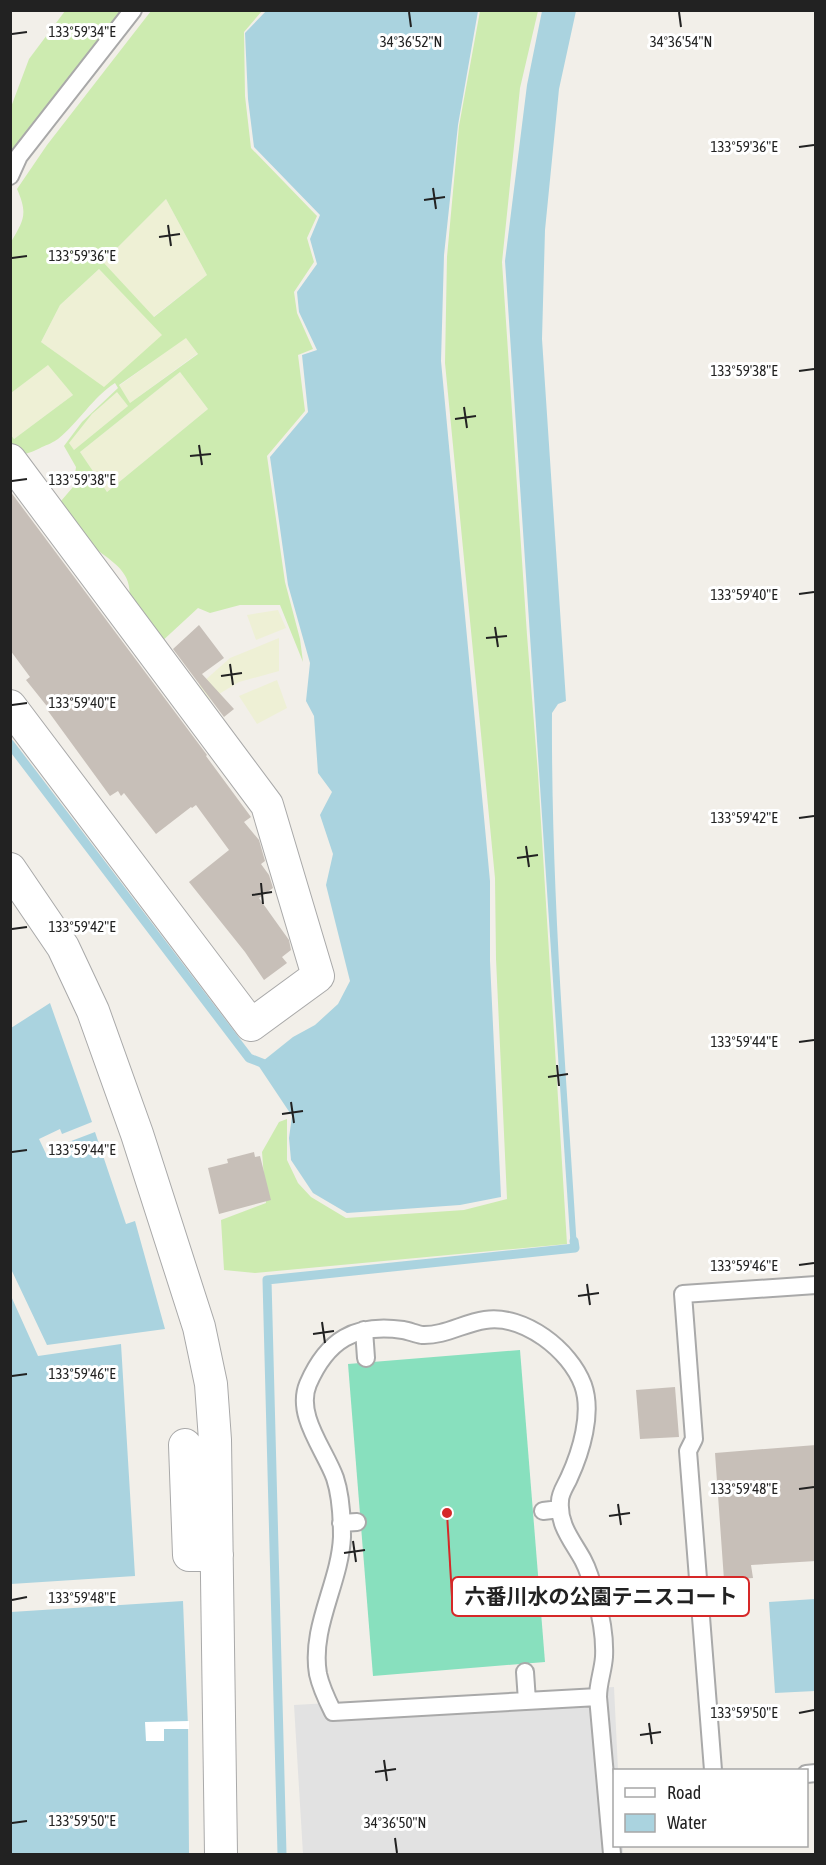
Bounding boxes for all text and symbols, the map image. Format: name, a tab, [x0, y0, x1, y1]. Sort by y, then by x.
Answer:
text: 133°59'34"E	[48, 23, 116, 40]
text: 34°36'52"N	[380, 33, 442, 50]
text: 34°36'54"N	[650, 33, 712, 50]
text: 133°59'36"E	[710, 138, 778, 155]
text: 133°59'36"E	[48, 247, 116, 264]
text: 133°59'38"E	[710, 362, 778, 379]
text: 133°59'38"E	[48, 471, 116, 488]
text: 133°59'40"E	[710, 586, 778, 603]
text: 133°59'40"E	[48, 694, 116, 711]
text: 133°59'42"E	[710, 809, 778, 826]
text: 133°59'42"E	[48, 918, 116, 935]
text: 133°59'44"E	[710, 1033, 778, 1050]
text: 133°59'44"E	[48, 1141, 116, 1158]
text: 133°59'46"E	[710, 1257, 778, 1274]
text: 133°59'46"E	[48, 1365, 116, 1382]
text: 133°59'48"E	[710, 1480, 778, 1497]
callout: 六番川水の公園テニスコート	[452, 1577, 749, 1616]
text: 六番川水の公園テニスコート	[465, 1584, 738, 1608]
text: 133°59'48"E	[48, 1589, 116, 1606]
text: 133°59'50"E	[710, 1704, 778, 1721]
legend	[613, 1769, 808, 1847]
text: Road	[667, 1782, 701, 1803]
text: 133°59'50"E	[48, 1812, 116, 1829]
text: Water	[667, 1812, 707, 1833]
text: 34°36'50"N	[364, 1814, 426, 1831]

